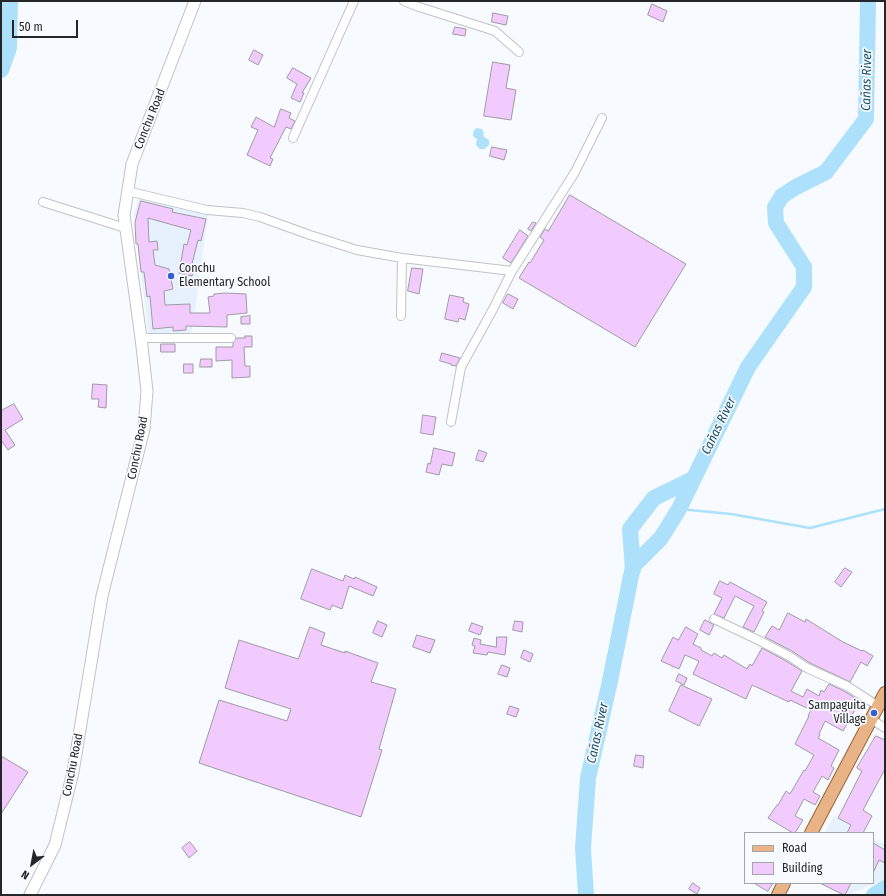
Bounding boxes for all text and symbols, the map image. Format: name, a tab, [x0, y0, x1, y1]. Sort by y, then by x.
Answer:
scale bar	[14, 12, 80, 38]
text: 50 m	[19, 20, 43, 34]
water label: Cañas River	[859, 49, 875, 111]
street label: Conchu Road	[131, 87, 169, 151]
place label: Conchu Elementary School	[179, 262, 270, 290]
marker: Conchu Elementary School	[166, 271, 176, 281]
water label: Cañas River	[698, 395, 740, 457]
street label: Conchu Road	[125, 415, 151, 481]
place label: Sampaguita Village	[808, 699, 866, 727]
water label: Cañas River	[584, 701, 612, 765]
marker: Sampaguita Village	[869, 708, 879, 718]
street label: Conchu Road	[60, 732, 86, 798]
legend	[744, 832, 874, 884]
text: Road	[782, 841, 807, 855]
north arrow	[12, 844, 52, 884]
text: Building	[782, 861, 822, 875]
text: N	[19, 867, 32, 882]

